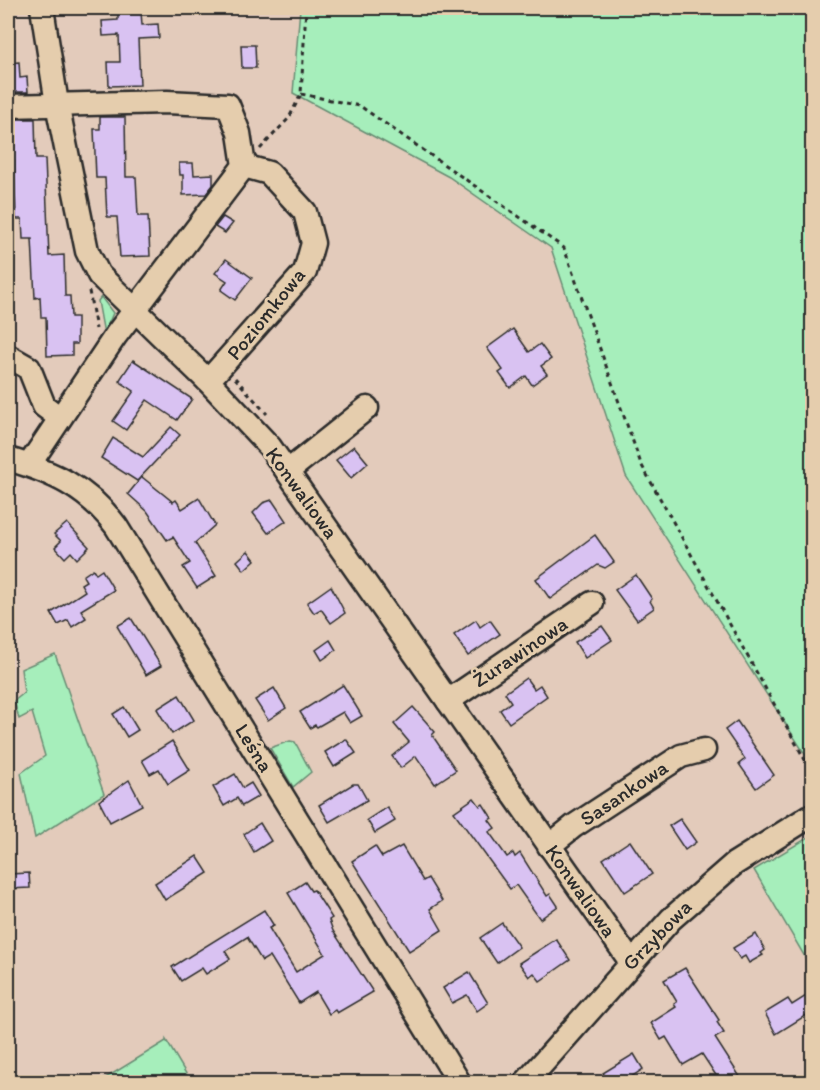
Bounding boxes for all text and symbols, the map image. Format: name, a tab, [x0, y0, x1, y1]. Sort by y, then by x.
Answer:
street label: Poziomkowa	[221, 263, 310, 365]
street label: Konwaliowa	[261, 442, 344, 543]
street label: Żurawinowa	[467, 611, 572, 692]
street label: Leśna	[230, 719, 279, 776]
street label: Sasankowa	[575, 754, 672, 831]
street label: Konwaliowa	[540, 840, 622, 942]
street label: Grzybowa	[617, 894, 696, 975]

